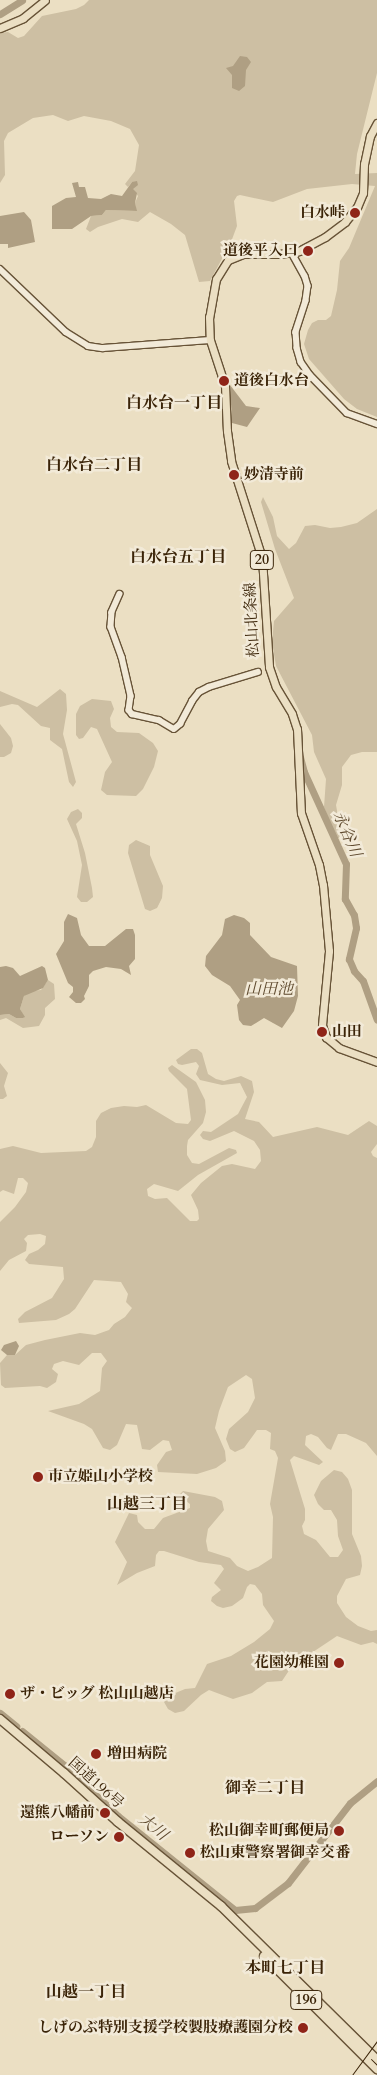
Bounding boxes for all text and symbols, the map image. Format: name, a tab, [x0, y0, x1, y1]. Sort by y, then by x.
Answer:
place label: 白水峠	[300, 204, 345, 222]
marker: 白水峠	[349, 207, 361, 219]
place label: 道後平入口	[223, 242, 298, 260]
marker: 道後平入口	[302, 245, 314, 257]
place label: 道後白水台	[234, 372, 309, 390]
marker: 道後白水台	[218, 375, 230, 387]
district label: 白水台一丁目	[126, 393, 222, 413]
district label: 白水台二丁目	[46, 455, 142, 475]
place label: 妙清寺前	[244, 466, 304, 484]
marker: 妙清寺前	[228, 469, 240, 481]
district label: 白水台五丁目	[130, 547, 226, 567]
road number: 20	[250, 548, 274, 572]
street label: 松山北条線	[241, 582, 263, 658]
water label: 永谷川	[329, 808, 365, 860]
water label: 山田池	[245, 979, 293, 999]
place label: 山田	[332, 1023, 362, 1041]
marker: 山田	[316, 1026, 328, 1038]
place label: 市立姫山小学校	[48, 1468, 153, 1486]
marker: 市立姫山小学校	[32, 1471, 44, 1483]
district label: 山越三丁目	[107, 1494, 187, 1514]
place label: 花園幼稚園	[254, 1654, 329, 1672]
marker: 花園幼稚園	[333, 1657, 345, 1669]
place label: ザ・ビッグ 松山山越店	[20, 1685, 174, 1703]
marker: ザ・ビッグ 松山山越店	[4, 1688, 16, 1700]
place label: 増田病院	[107, 1745, 167, 1763]
marker: 増田病院	[89, 1747, 103, 1761]
street label: 国道196号	[65, 1754, 127, 1812]
district label: 御幸二丁目	[225, 1778, 305, 1798]
place label: 還熊八幡前	[20, 1804, 95, 1822]
marker: 還熊八幡前	[99, 1807, 111, 1819]
water label: 大川	[135, 1809, 171, 1845]
place label: 松山御幸町郵便局	[209, 1822, 329, 1840]
marker: 松山御幸町郵便局	[333, 1825, 345, 1837]
place label: ローソン	[49, 1828, 109, 1846]
marker: ローソン	[113, 1831, 125, 1843]
place label: 松山東警察署御幸交番	[200, 1844, 350, 1862]
marker: 松山東警察署御幸交番	[184, 1847, 196, 1859]
district label: 本町七丁目	[245, 1958, 325, 1978]
district label: 山越一丁目	[46, 1982, 126, 2002]
road number: 196	[290, 1988, 322, 2012]
place label: しげのぶ特別支援学校製肢療護園分校	[38, 2019, 293, 2037]
marker: しげのぶ特別支援学校製肢療護園分校	[297, 2022, 309, 2034]

